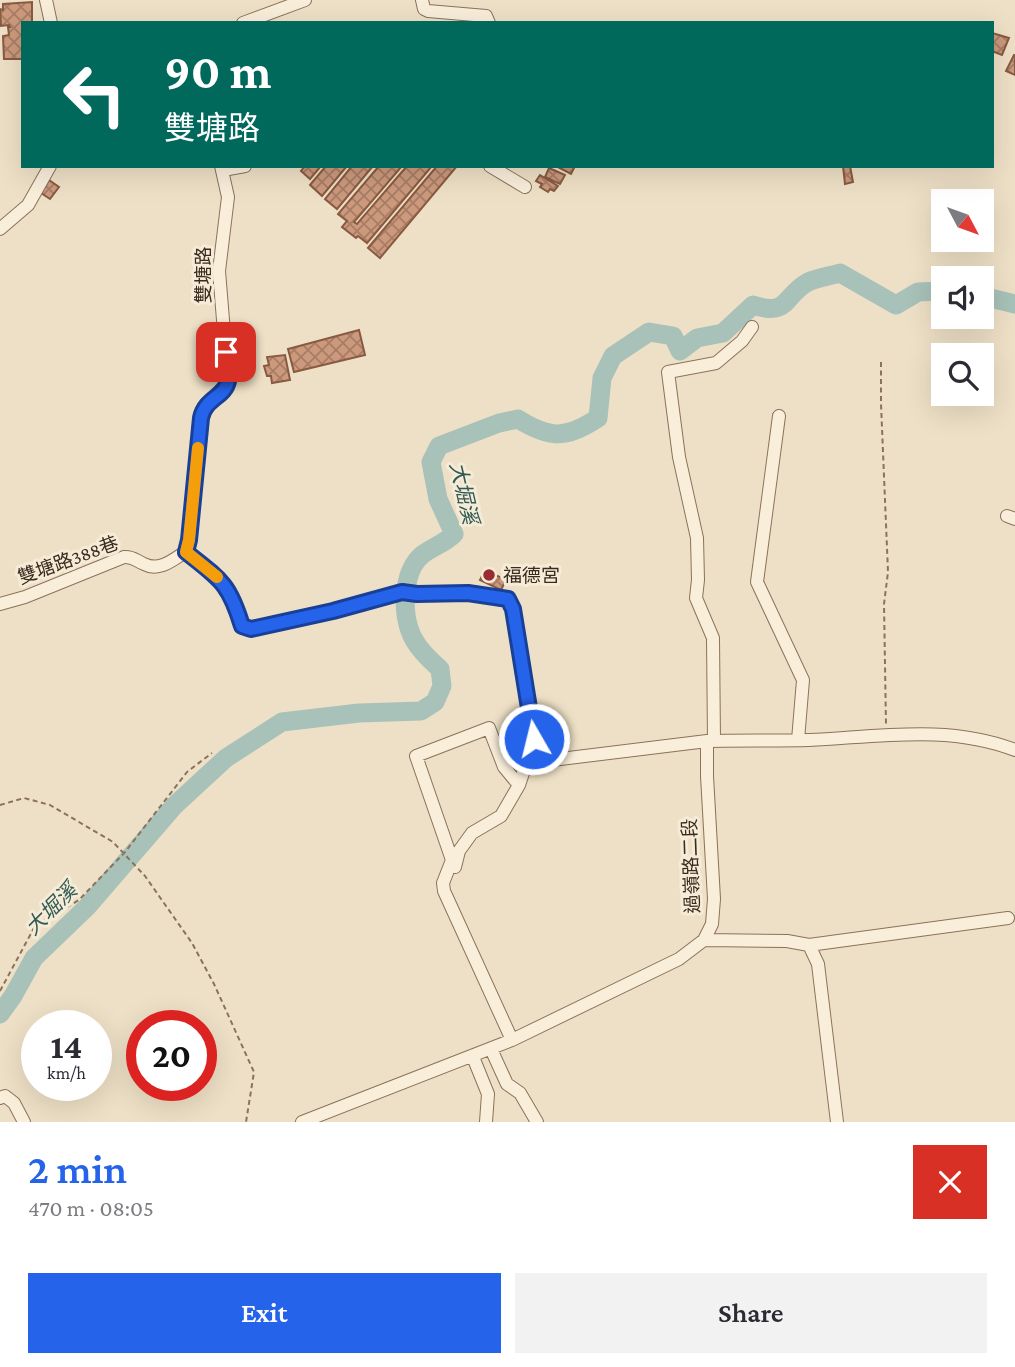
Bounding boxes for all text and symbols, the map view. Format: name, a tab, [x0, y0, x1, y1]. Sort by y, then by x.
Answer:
text: 90 m	[164, 44, 271, 99]
icon: left	[49, 49, 140, 140]
text: 雙塘路	[164, 110, 260, 146]
north arrow	[931, 189, 994, 252]
map controls	[931, 189, 994, 406]
street label: 雙塘路	[193, 246, 214, 304]
button: sound	[931, 266, 994, 329]
pin	[196, 322, 256, 382]
icon: arrive	[207, 333, 245, 371]
button: search	[931, 343, 994, 406]
water label: 大堀溪	[445, 460, 483, 529]
street label: 雙塘路388巷	[15, 532, 121, 588]
place label: 福德宮	[503, 565, 560, 586]
marker: 福德宮	[481, 567, 497, 583]
position arrow	[497, 702, 571, 776]
street label: 過嶺路二段	[679, 818, 703, 914]
water label: 大堀溪	[20, 876, 84, 940]
speed limit sign: 20	[126, 1010, 217, 1101]
text: 14	[51, 1027, 82, 1066]
text: km/h	[47, 1063, 86, 1083]
text: 2 min	[28, 1145, 127, 1192]
button: close	[913, 1145, 987, 1219]
text: 470 m · 08:05	[28, 1195, 154, 1221]
button: Exit	[28, 1273, 501, 1353]
button: Share	[515, 1273, 987, 1353]

